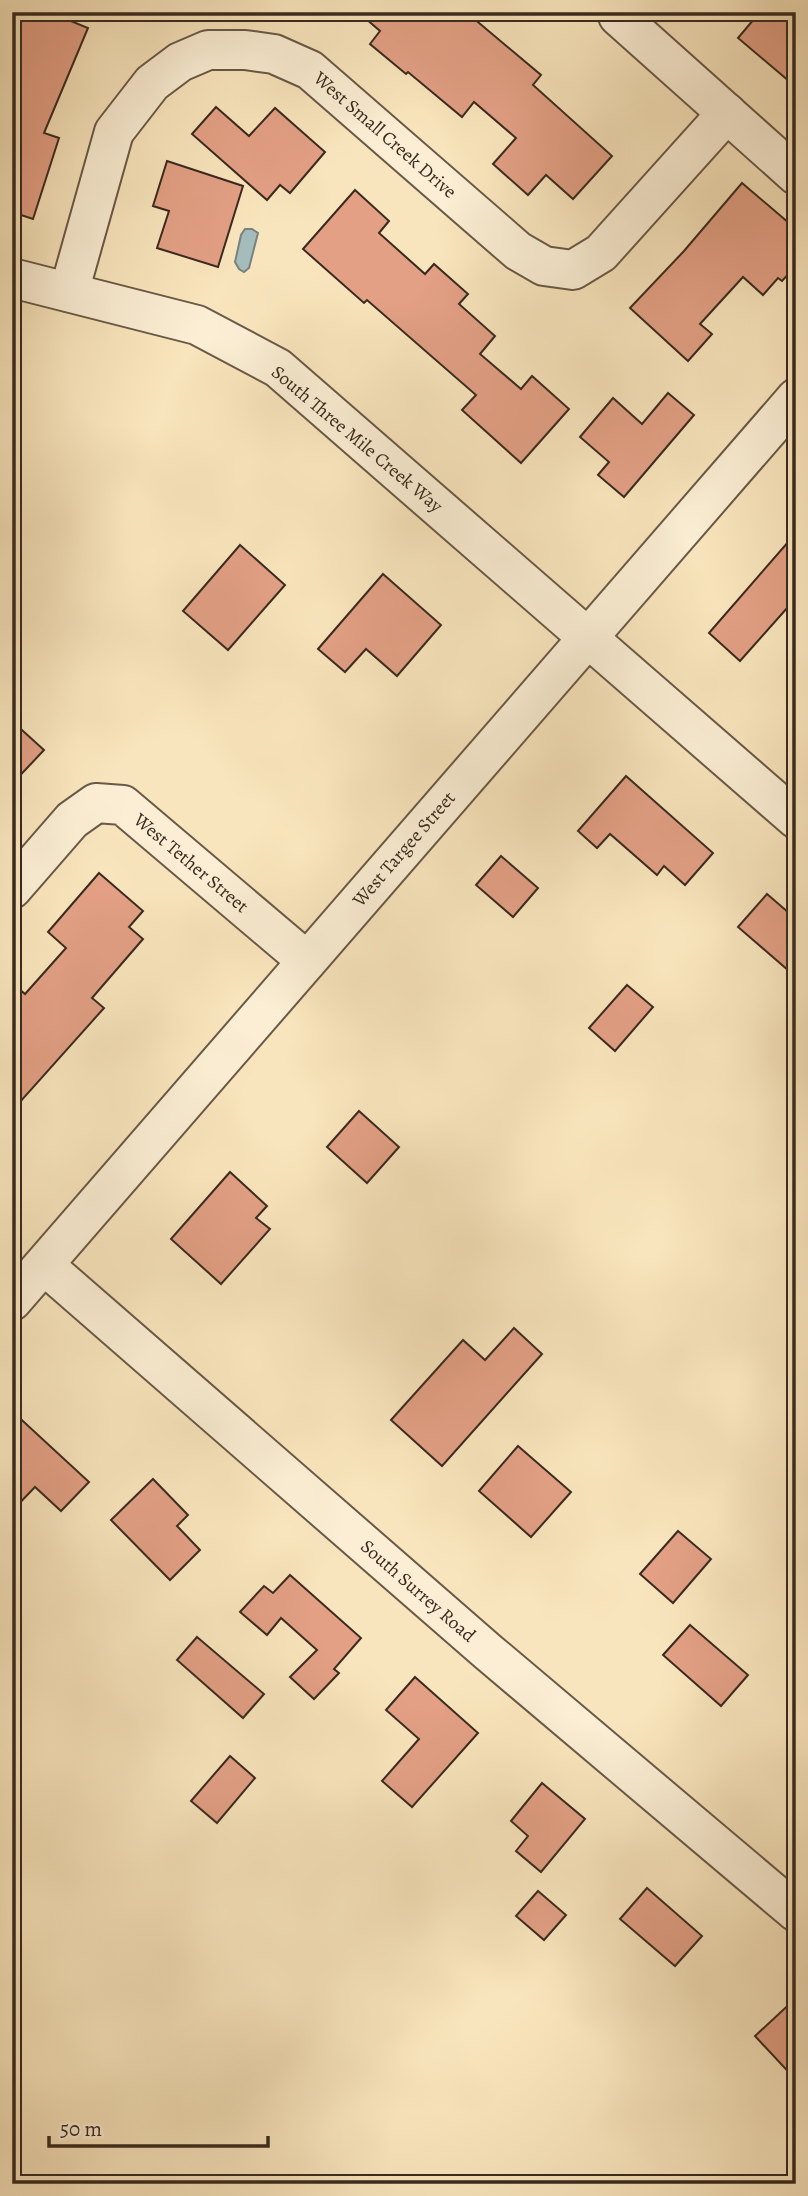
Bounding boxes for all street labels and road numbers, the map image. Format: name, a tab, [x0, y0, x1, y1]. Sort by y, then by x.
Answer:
street label: West Small Creek Drive	[307, 65, 462, 204]
street label: South Three Mile Creek Way	[266, 359, 449, 519]
street label: West Targee Street	[346, 786, 461, 913]
street label: West Tether Street	[127, 806, 254, 919]
street label: South Surrey Road	[355, 1534, 482, 1649]

